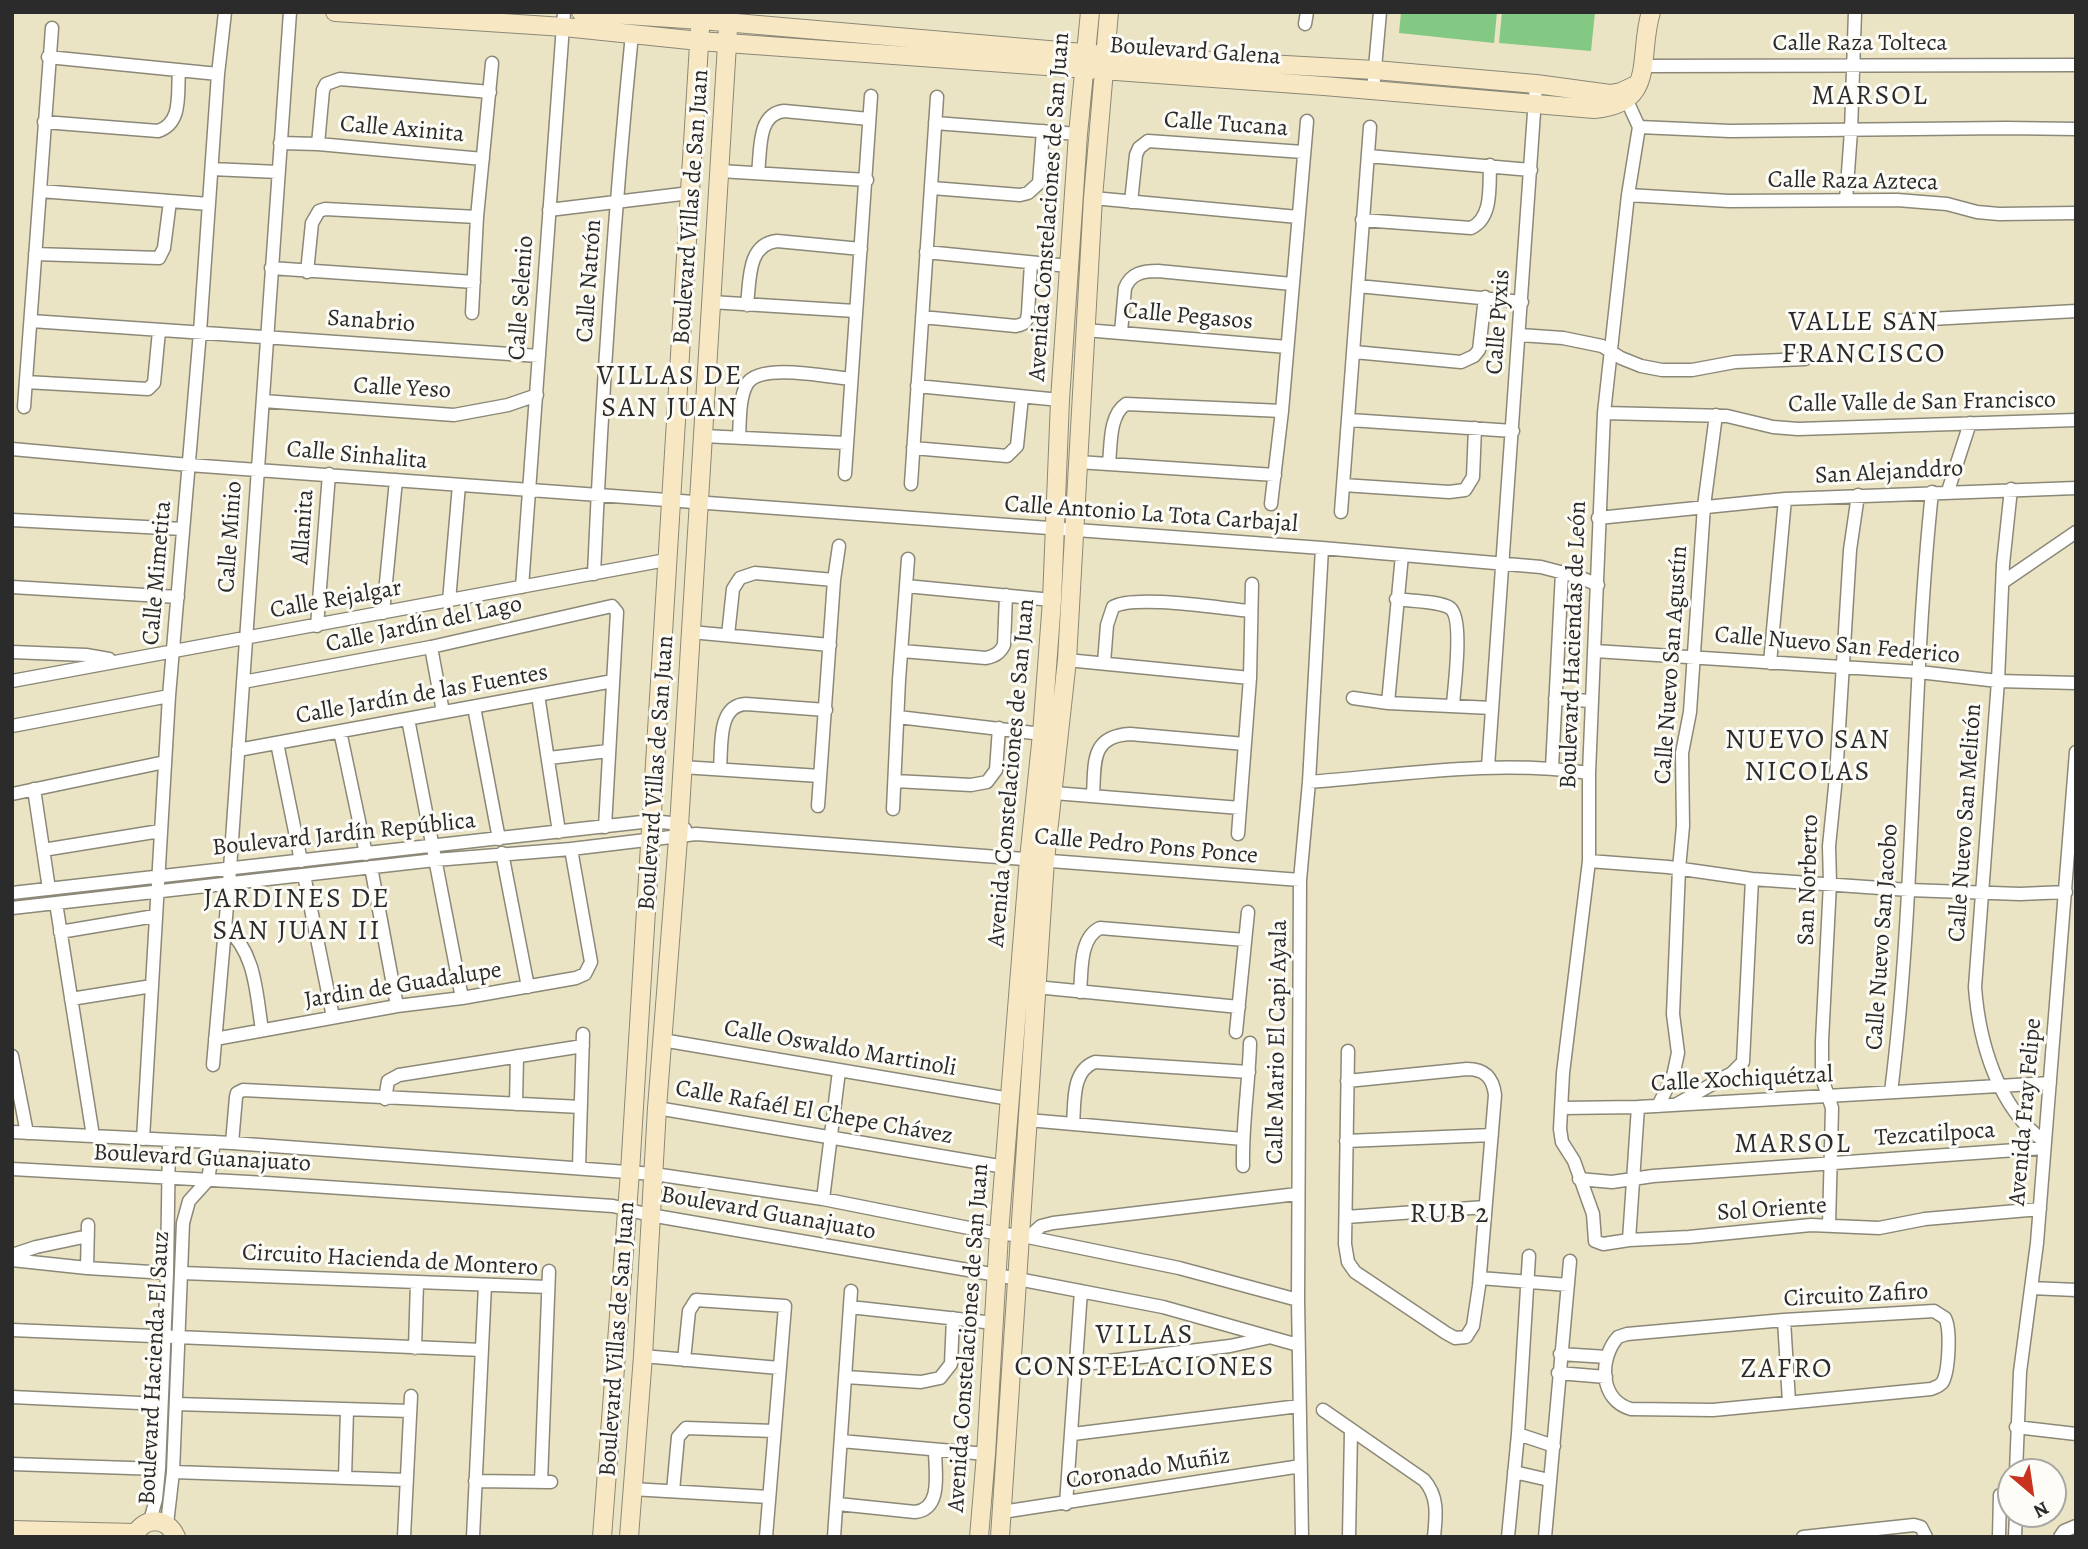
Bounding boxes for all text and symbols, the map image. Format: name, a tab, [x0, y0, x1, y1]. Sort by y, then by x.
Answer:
street label: Calle Raza Tolteca	[1772, 30, 1948, 58]
street label: Avenida Constelaciones de San Juan	[1023, 32, 1077, 382]
street label: Boulevard Galena	[1108, 32, 1282, 72]
street label: Boulevard Villas de San Juan	[668, 69, 716, 345]
district label: MARSOL	[1812, 80, 1928, 114]
street label: Calle Tucana	[1163, 106, 1289, 144]
street label: Calle Axinita	[339, 110, 465, 150]
street label: Calle Raza Azteca	[1767, 166, 1939, 198]
street label: Calle Natrón	[571, 218, 609, 344]
street label: Calle Selenio	[503, 235, 541, 361]
street label: Calle Pyxis	[1481, 268, 1517, 376]
street label: Calle Pegasos	[1122, 297, 1254, 337]
street label: Sanabrio	[326, 305, 416, 339]
district label: VALLE SAN FRANCISCO	[1783, 306, 1945, 372]
district label: VILLAS DE SAN JUAN	[598, 360, 742, 426]
street label: Calle Yeso	[352, 372, 452, 406]
street label: Calle Valle de San Francisco	[1788, 386, 2056, 420]
street label: Calle Sinhalita	[285, 435, 429, 477]
street label: San Alejanddro	[1814, 455, 1964, 491]
street label: Calle Minio	[213, 480, 249, 594]
street label: Allanita	[287, 488, 321, 566]
street label: Calle Antonio La Tota Carbajal	[1003, 490, 1299, 540]
street label: Calle Mimetita	[137, 500, 179, 646]
street label: Boulevard Haciendas de León	[1555, 500, 1593, 790]
street label: Calle Nuevo San Agustín	[1649, 545, 1695, 785]
street label: Calle Rejalgar	[268, 574, 404, 626]
street label: Calle Jardín del Lago	[323, 590, 525, 660]
street label: Avenida Constelaciones de San Juan	[982, 598, 1042, 948]
street label: Calle Nuevo San Federico	[1713, 621, 1961, 671]
street label: Boulevard Villas de San Juan	[633, 635, 681, 911]
street label: Calle Jardín de las Fuentes	[294, 659, 550, 731]
street label: Calle Nuevo San Melitón	[1943, 703, 1989, 943]
district label: NUEVO SAN NICOLAS	[1726, 724, 1890, 790]
street label: Boulevard Jardín República	[211, 807, 477, 863]
street label: San Norberto	[1792, 814, 1826, 946]
street label: Calle Pedro Pons Ponce	[1033, 823, 1259, 871]
street label: Calle Nuevo San Jacobo	[1861, 823, 1905, 1051]
district label: JARDINES DE SAN JUAN II	[205, 883, 389, 949]
street label: Calle Mario El Capi Ayala	[1261, 919, 1295, 1165]
street label: Jardin de Guadalupe	[302, 956, 504, 1016]
street label: Calle Oswaldo Martinoli	[721, 1014, 959, 1084]
street label: Avenida Fray Felipe	[2003, 1017, 2049, 1207]
street label: Calle Xochiquétzal	[1650, 1061, 1834, 1099]
street label: Calle Rafaél El Chepe Chávez	[673, 1074, 955, 1152]
street label: Tezcatilpoca	[1874, 1116, 1996, 1154]
district label: MARSOL	[1735, 1128, 1851, 1162]
street label: Boulevard Guanajuato	[93, 1139, 311, 1179]
street label: Avenida Constelaciones de San Juan	[942, 1163, 996, 1513]
street label: Boulevard Guanajuato	[658, 1181, 878, 1247]
street label: Sol Oriente	[1716, 1192, 1828, 1228]
district label: RUB 2	[1410, 1198, 1490, 1232]
street label: Boulevard Villas de San Juan	[594, 1201, 642, 1477]
street label: Boulevard Hacienda El Sauz	[133, 1230, 177, 1506]
street label: Circuito Hacienda de Montero	[241, 1239, 539, 1283]
street label: Circuito Zafiro	[1783, 1278, 1929, 1314]
district label: VILLAS CONSTELACIONES	[1016, 1319, 1274, 1385]
district label: ZAFRO	[1741, 1353, 1833, 1387]
street label: Coronado Muñiz	[1064, 1442, 1232, 1496]
north arrow	[1997, 1458, 2067, 1528]
text: N	[2029, 1495, 2054, 1524]

